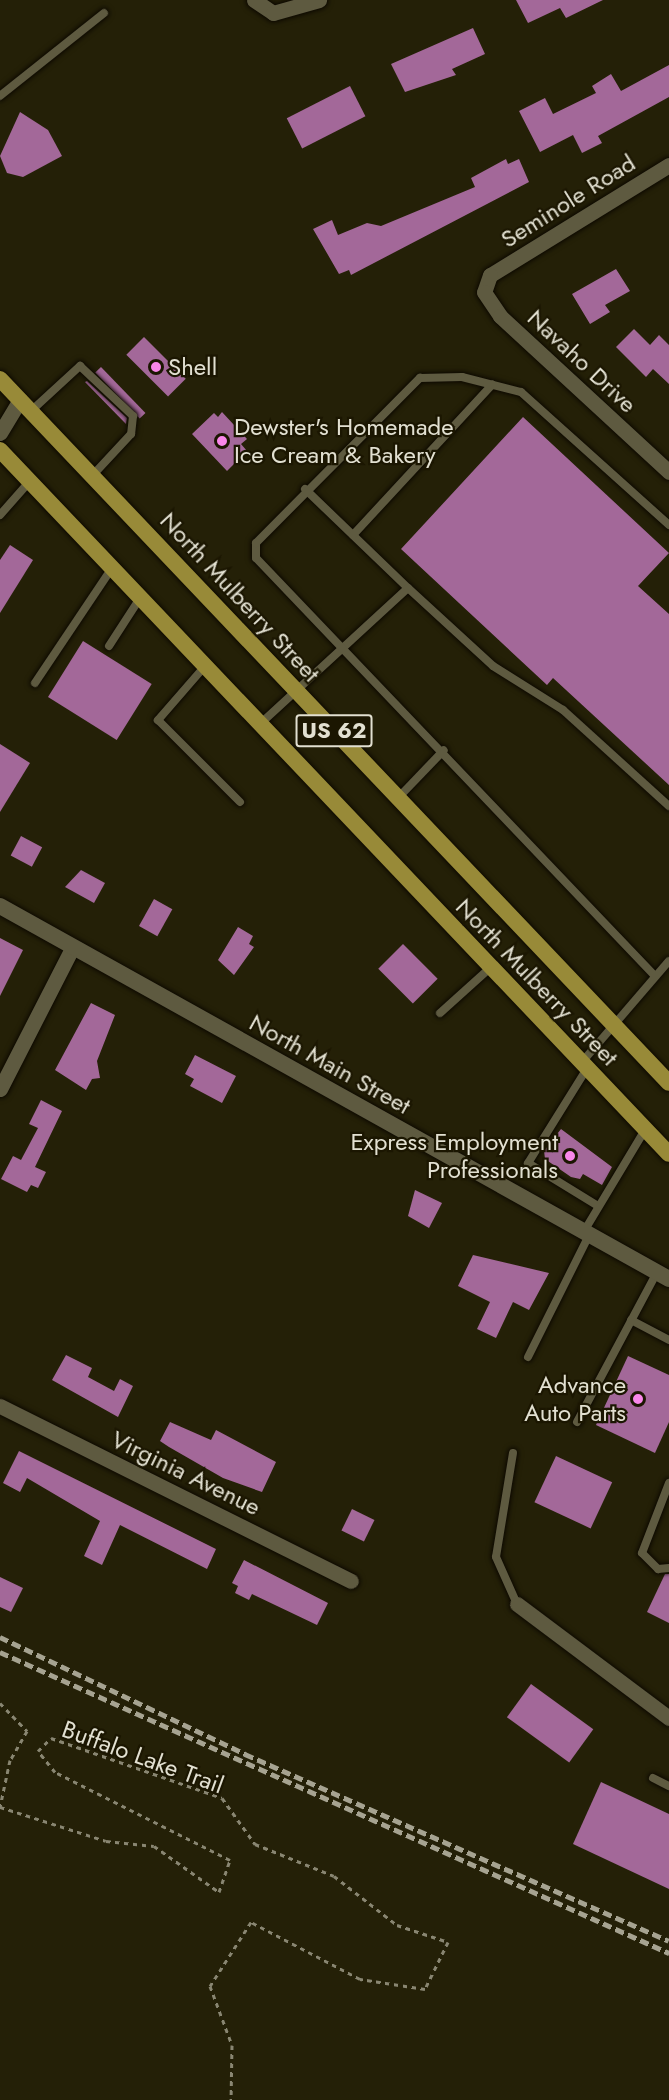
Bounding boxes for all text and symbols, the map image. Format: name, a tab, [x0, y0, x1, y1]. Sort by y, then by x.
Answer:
street label: Seminole Road	[495, 148, 641, 254]
street label: Navaho Drive	[522, 303, 642, 419]
place label: Shell	[168, 353, 217, 381]
marker: Shell	[149, 360, 163, 374]
place label: Dewster's Homemade Ice Cream & Bakery	[234, 413, 454, 469]
marker: Dewster's Homemade Ice Cream & Bakery	[215, 434, 229, 448]
street label: North Mulberry Street	[154, 506, 326, 688]
road number: US 62	[295, 712, 373, 750]
street label: North Mulberry Street	[450, 892, 624, 1072]
street label: North Main Street	[244, 1008, 416, 1120]
place label: Express Employment Professionals	[350, 1128, 558, 1184]
marker: Express Employment Professionals	[563, 1149, 577, 1163]
place label: Advance Auto Parts	[524, 1371, 626, 1427]
marker: Advance Auto Parts	[631, 1392, 645, 1406]
street label: Virginia Avenue	[107, 1425, 265, 1521]
street label: Buffalo Lake Trail	[58, 1714, 228, 1800]

